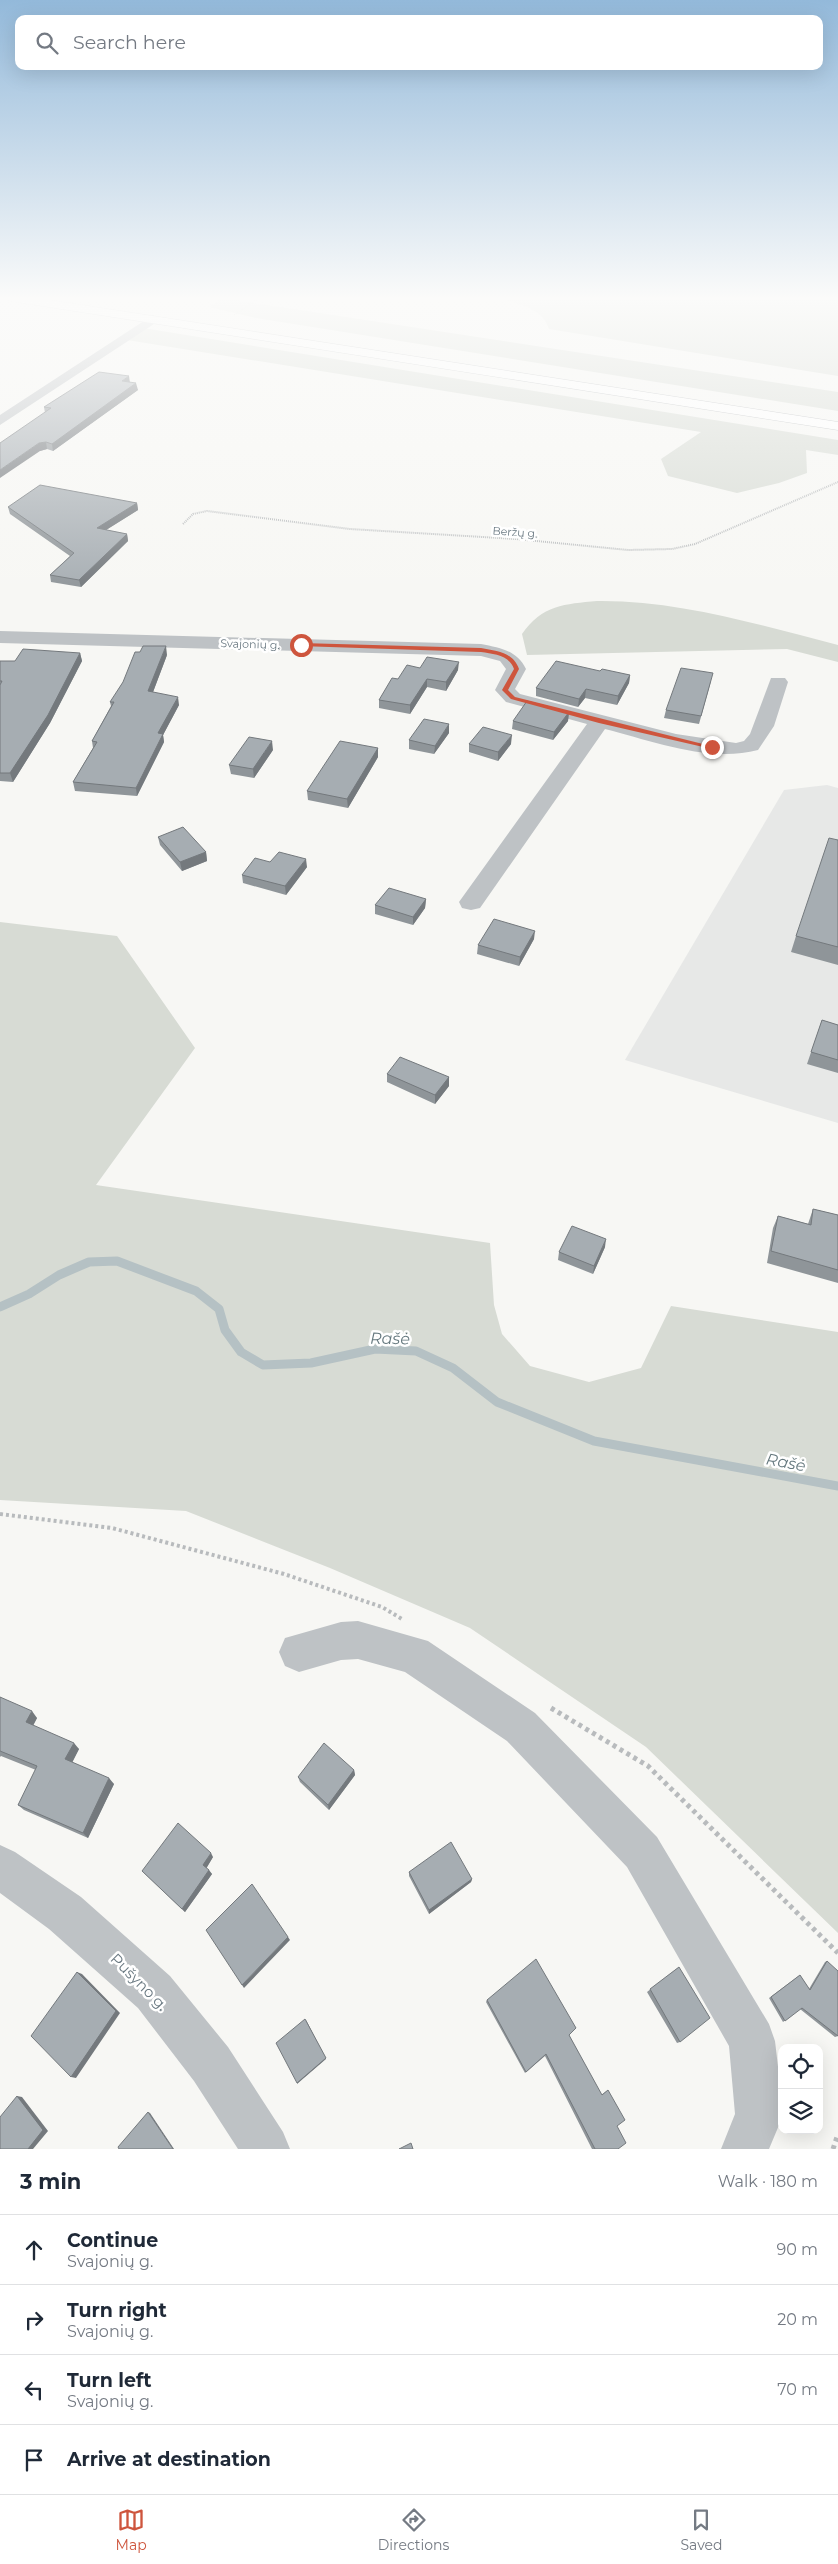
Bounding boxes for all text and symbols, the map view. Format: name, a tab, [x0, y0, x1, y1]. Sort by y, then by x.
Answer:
search box	[15, 15, 823, 70]
icon: search	[33, 29, 61, 57]
text: Search here	[73, 31, 186, 54]
street label: Beržų g.	[492, 523, 538, 541]
route start	[290, 634, 313, 657]
street label: Svajonių g.	[220, 636, 280, 652]
route end	[701, 736, 724, 759]
water label: Rašė	[370, 1329, 410, 1348]
water label: Rašė	[765, 1449, 807, 1476]
street label: Pušyno g.	[107, 1949, 172, 2014]
map controls	[778, 2044, 823, 2134]
button: locate	[778, 2044, 823, 2089]
button: layers	[778, 2089, 823, 2134]
text: 3 min	[20, 2169, 81, 2194]
text: Walk · 180 m	[718, 2172, 818, 2191]
text: Continue	[67, 2229, 158, 2252]
icon: ahead	[20, 2236, 48, 2264]
text: 90 m	[776, 2240, 818, 2259]
text: Svajonių g.	[67, 2252, 153, 2271]
text: Turn right	[67, 2299, 167, 2322]
icon: right	[20, 2306, 48, 2334]
text: 20 m	[777, 2310, 818, 2329]
text: Svajonių g.	[67, 2322, 153, 2341]
text: Turn left	[67, 2369, 152, 2392]
icon: left	[20, 2376, 48, 2404]
text: 70 m	[777, 2380, 818, 2399]
text: Svajonių g.	[67, 2392, 153, 2411]
icon: arrive	[20, 2446, 48, 2474]
text: Arrive at destination	[67, 2448, 271, 2471]
tab: Map	[116, 2506, 147, 2554]
tab: Directions	[378, 2506, 449, 2554]
tab: Saved	[680, 2506, 722, 2554]

